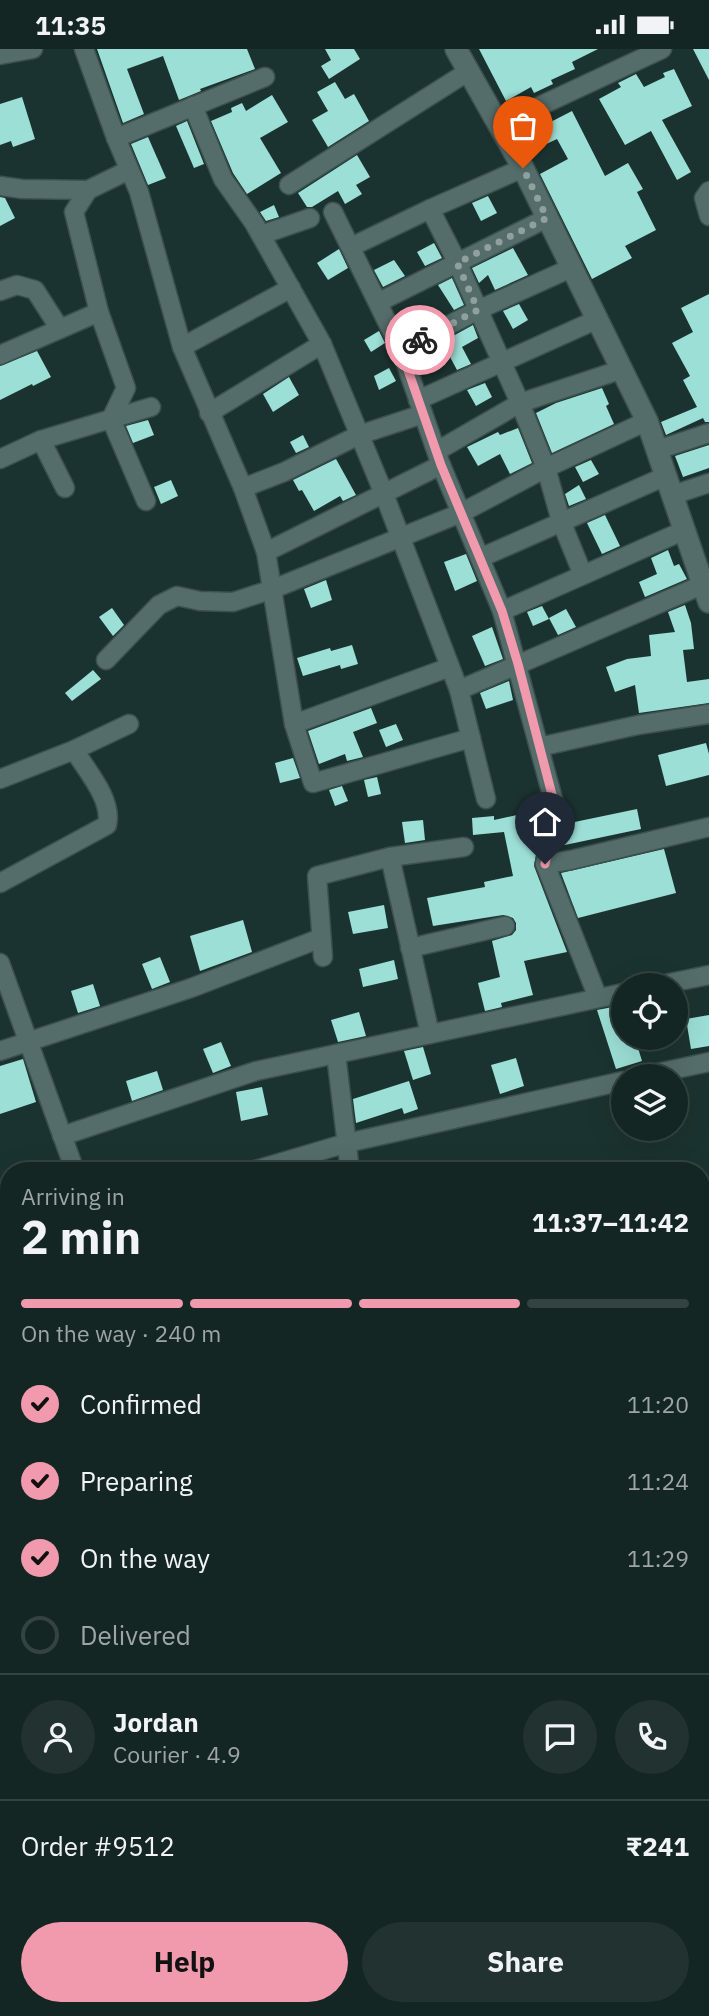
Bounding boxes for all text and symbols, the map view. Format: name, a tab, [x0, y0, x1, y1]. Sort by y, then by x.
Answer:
text: 11:35	[35, 8, 106, 42]
pin	[493, 96, 553, 168]
icon: bag	[504, 107, 542, 145]
courier	[385, 305, 455, 375]
icon: bike	[401, 321, 439, 359]
pin	[515, 792, 575, 864]
icon: home	[526, 803, 564, 841]
map controls	[611, 973, 688, 1141]
button: locate	[611, 973, 688, 1050]
button: layers	[611, 1064, 688, 1141]
text: Arriving in	[21, 1181, 125, 1211]
text: 11:37–11:42	[532, 1205, 689, 1239]
text: 2 min	[21, 1207, 141, 1267]
text: On the way · 240 m	[21, 1318, 221, 1348]
icon: check	[21, 1385, 59, 1423]
text: Confirmed	[80, 1387, 202, 1421]
text: 11:20	[627, 1389, 689, 1419]
icon: check	[21, 1462, 59, 1500]
text: Preparing	[80, 1464, 193, 1498]
text: 11:24	[627, 1466, 689, 1496]
icon: check	[21, 1539, 59, 1577]
text: On the way	[80, 1541, 210, 1575]
text: 11:29	[627, 1543, 689, 1573]
text: Delivered	[80, 1618, 191, 1652]
button: person	[21, 1700, 95, 1774]
button: chat	[523, 1700, 597, 1774]
button: phone	[615, 1700, 689, 1774]
text: Jordan	[113, 1705, 199, 1739]
text: Courier · 4.9	[113, 1739, 241, 1769]
text: Order #9512	[21, 1829, 175, 1863]
text: ₹241	[626, 1829, 689, 1863]
button: Help	[21, 1922, 348, 2002]
button: Share	[362, 1922, 689, 2002]

